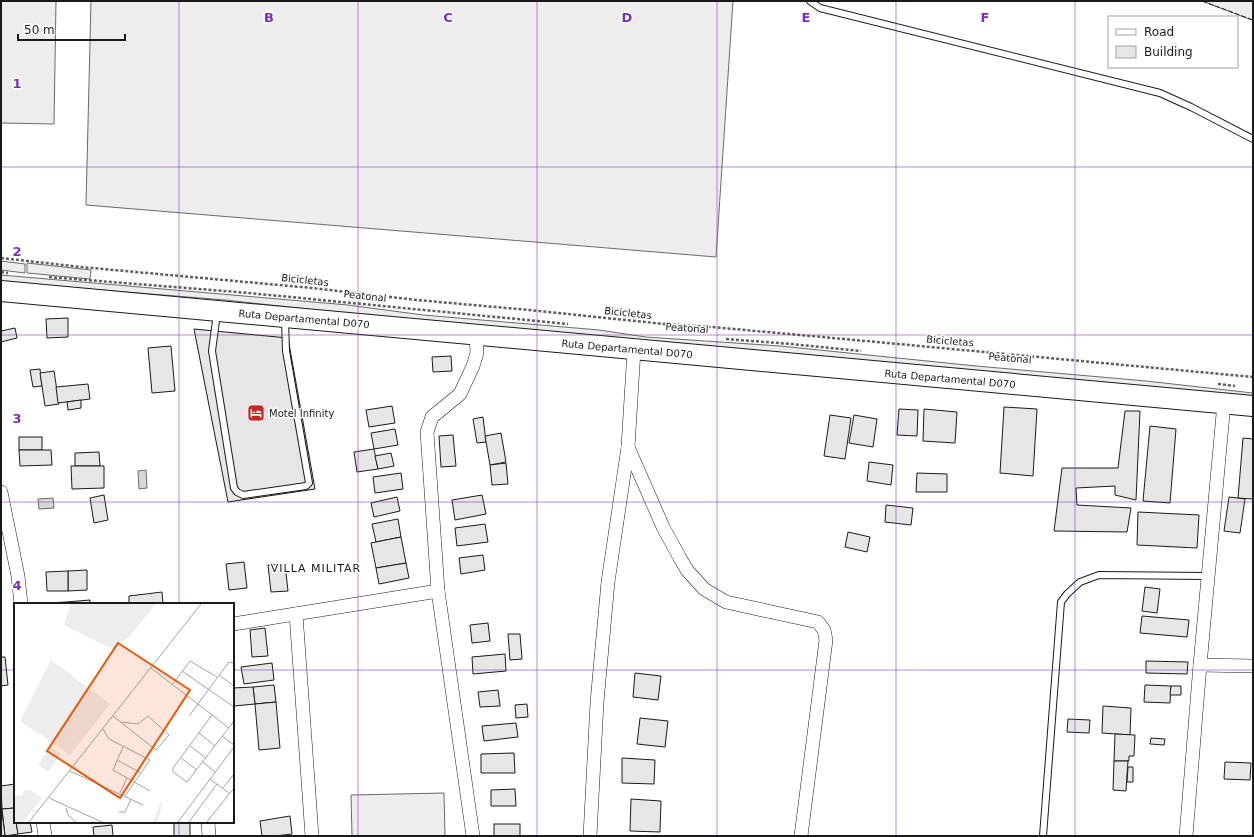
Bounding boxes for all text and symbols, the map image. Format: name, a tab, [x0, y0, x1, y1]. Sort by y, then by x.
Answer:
text: B	[264, 10, 274, 25]
text: C	[443, 10, 453, 25]
text: D	[622, 10, 633, 25]
text: E	[802, 10, 810, 25]
text: F	[981, 10, 989, 25]
scale bar	[18, 16, 125, 42]
legend	[1108, 16, 1238, 68]
text: 50 m	[24, 23, 55, 37]
text: Road	[1144, 25, 1174, 39]
text: Building	[1144, 45, 1193, 59]
text: 1	[12, 76, 22, 91]
text: 2	[12, 244, 22, 259]
street label: Bicicletas	[281, 272, 329, 288]
street label: Peatonal	[343, 288, 387, 304]
street label: Bicicletas	[604, 305, 652, 321]
street label: Ruta Departamental D070	[238, 308, 370, 330]
street label: Peatonal	[665, 321, 709, 335]
street label: Bicicletas	[926, 333, 974, 349]
street label: Ruta Departamental D070	[561, 338, 693, 360]
street label: Peatonal	[988, 351, 1032, 365]
street label: Ruta Departamental D070	[884, 368, 1016, 390]
hotel icon: Motel Infinity	[246, 403, 266, 423]
place label: Motel Infinity	[269, 408, 334, 419]
text: 3	[12, 411, 22, 426]
district label: VILLA MILITAR	[271, 562, 361, 575]
text: 4	[12, 578, 22, 593]
inset map	[14, 603, 234, 823]

